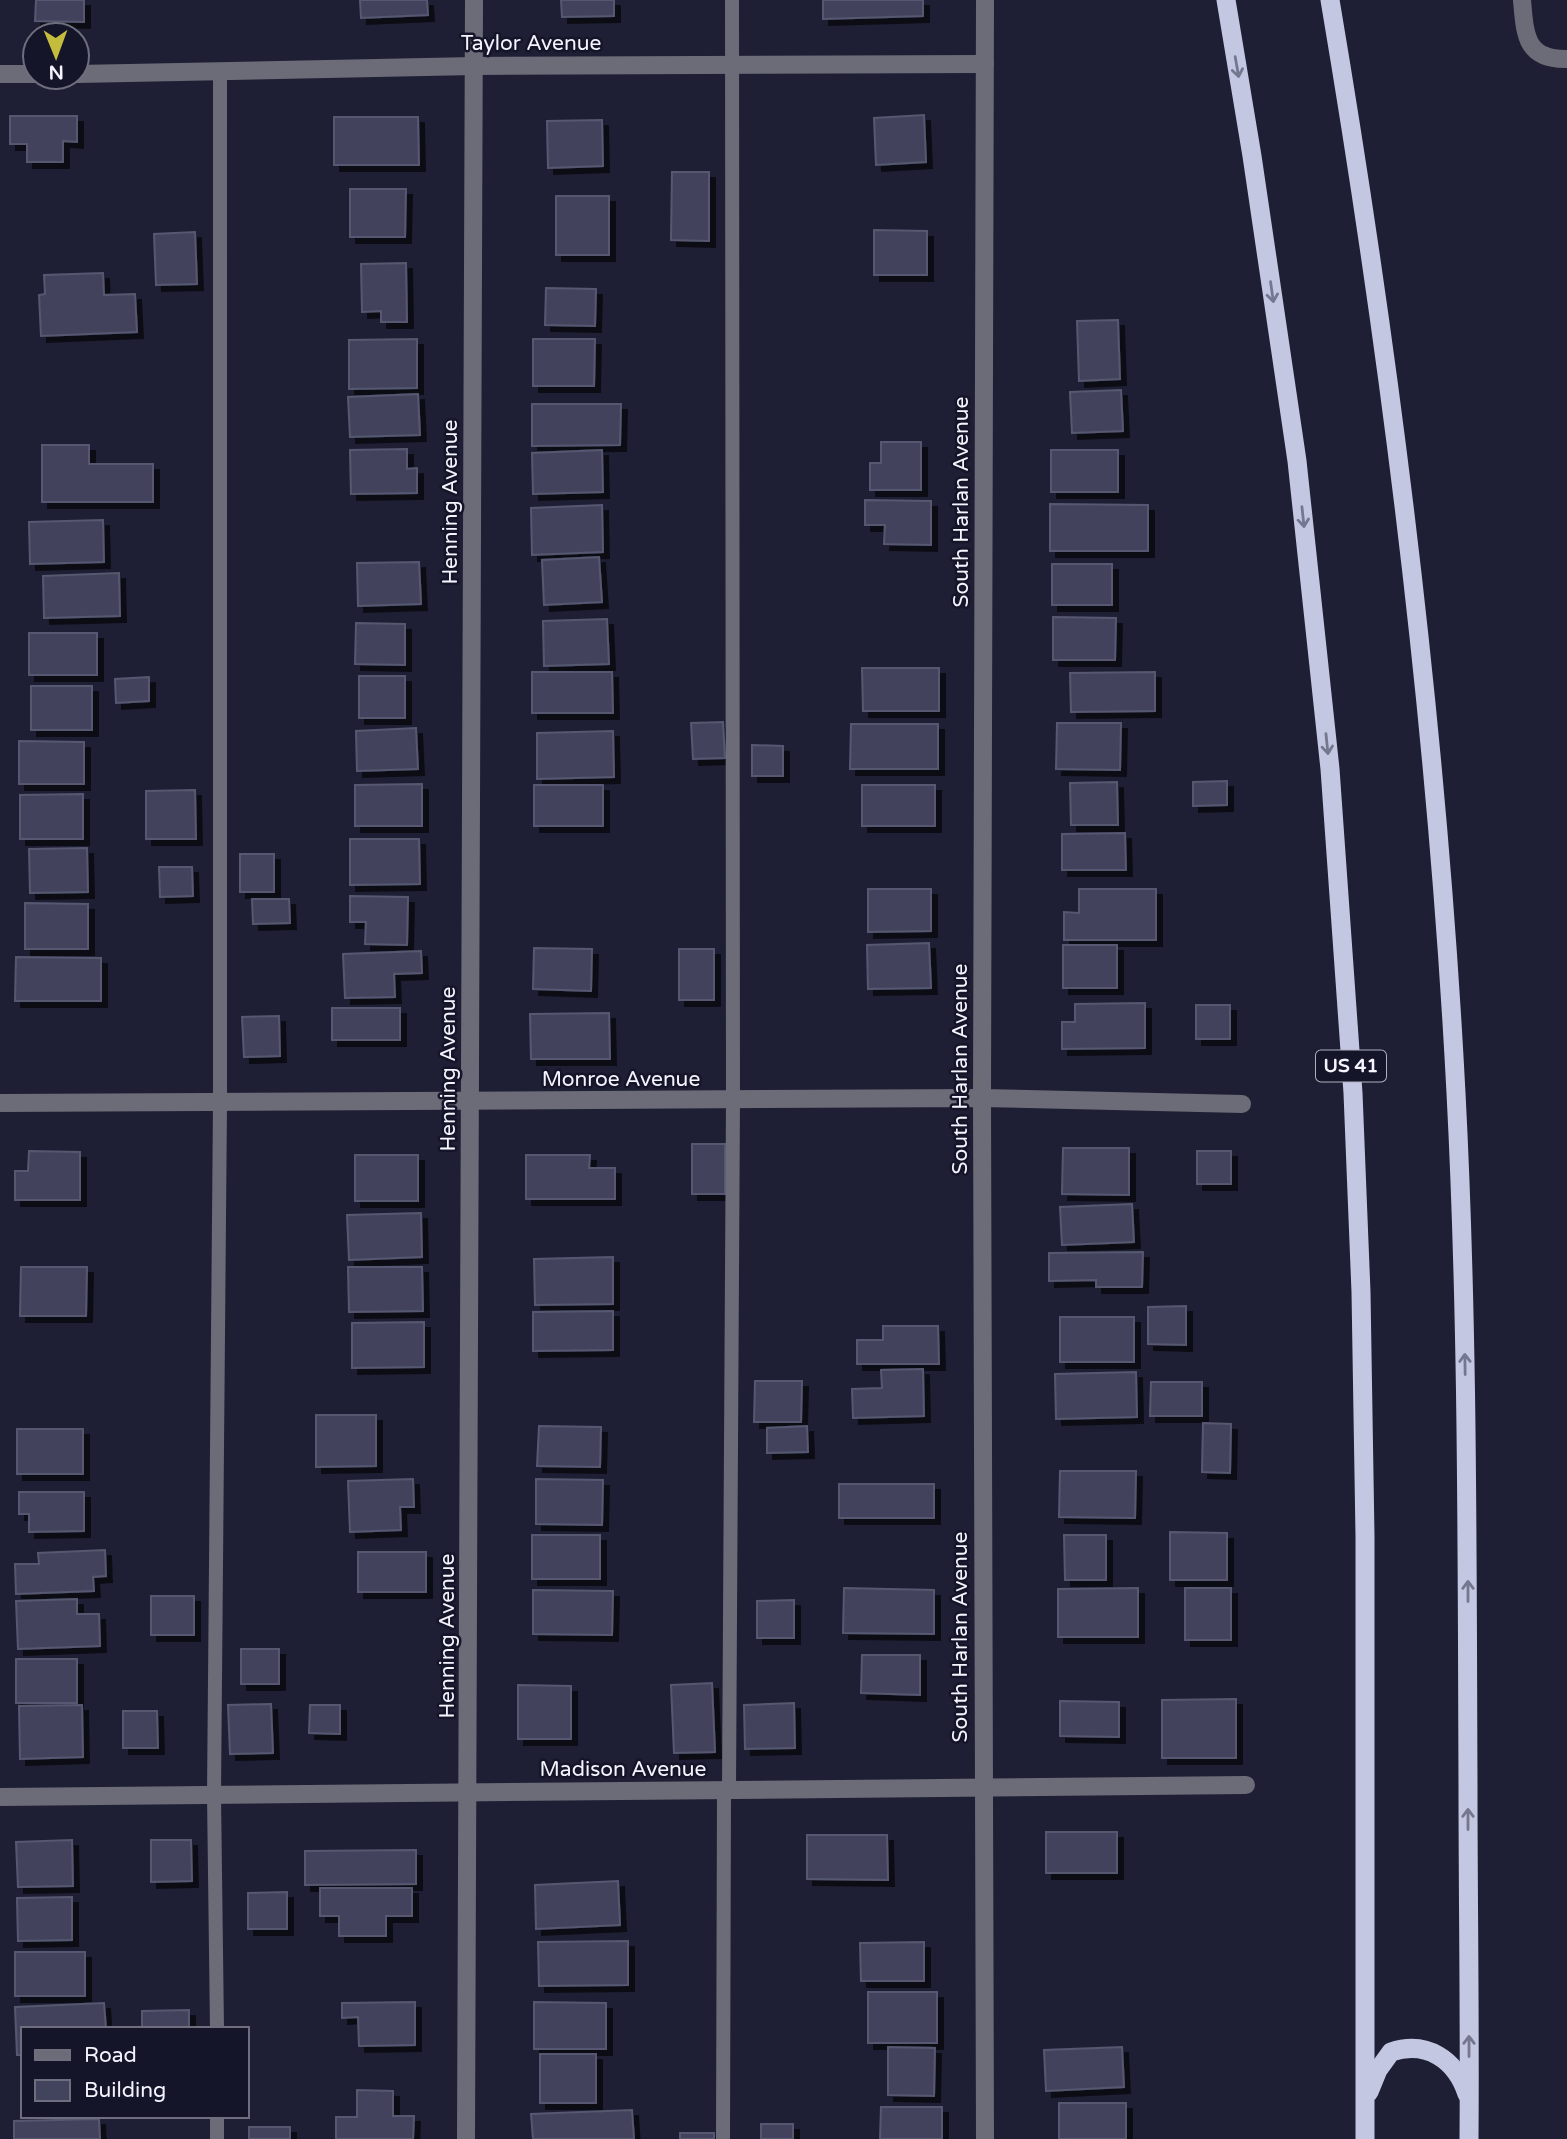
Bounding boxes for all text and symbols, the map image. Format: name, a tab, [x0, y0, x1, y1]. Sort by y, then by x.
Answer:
north arrow	[21, 21, 91, 91]
street label: Taylor Avenue	[461, 31, 601, 56]
one-way arrow	[1231, 55, 1244, 78]
text: N	[48, 61, 64, 83]
one-way arrow	[1266, 280, 1279, 303]
street label: South Harlan Avenue	[949, 396, 974, 607]
street label: Henning Avenue	[438, 419, 463, 584]
one-way arrow	[1297, 506, 1310, 528]
one-way arrow	[1321, 732, 1334, 754]
street label: South Harlan Avenue	[948, 963, 973, 1174]
street label: Henning Avenue	[436, 986, 461, 1151]
road number: US 41	[1316, 1050, 1386, 1082]
street label: Monroe Avenue	[542, 1067, 700, 1092]
one-way arrow	[1458, 1353, 1472, 1376]
street label: South Harlan Avenue	[948, 1531, 973, 1742]
street label: Henning Avenue	[435, 1553, 460, 1718]
one-way arrow	[1461, 1580, 1474, 1603]
street label: Madison Avenue	[540, 1757, 707, 1782]
one-way arrow	[1461, 1808, 1475, 1831]
legend	[21, 2027, 248, 2118]
one-way arrow	[1462, 2035, 1476, 2058]
text: Road	[84, 2043, 137, 2068]
text: Building	[84, 2078, 166, 2103]

